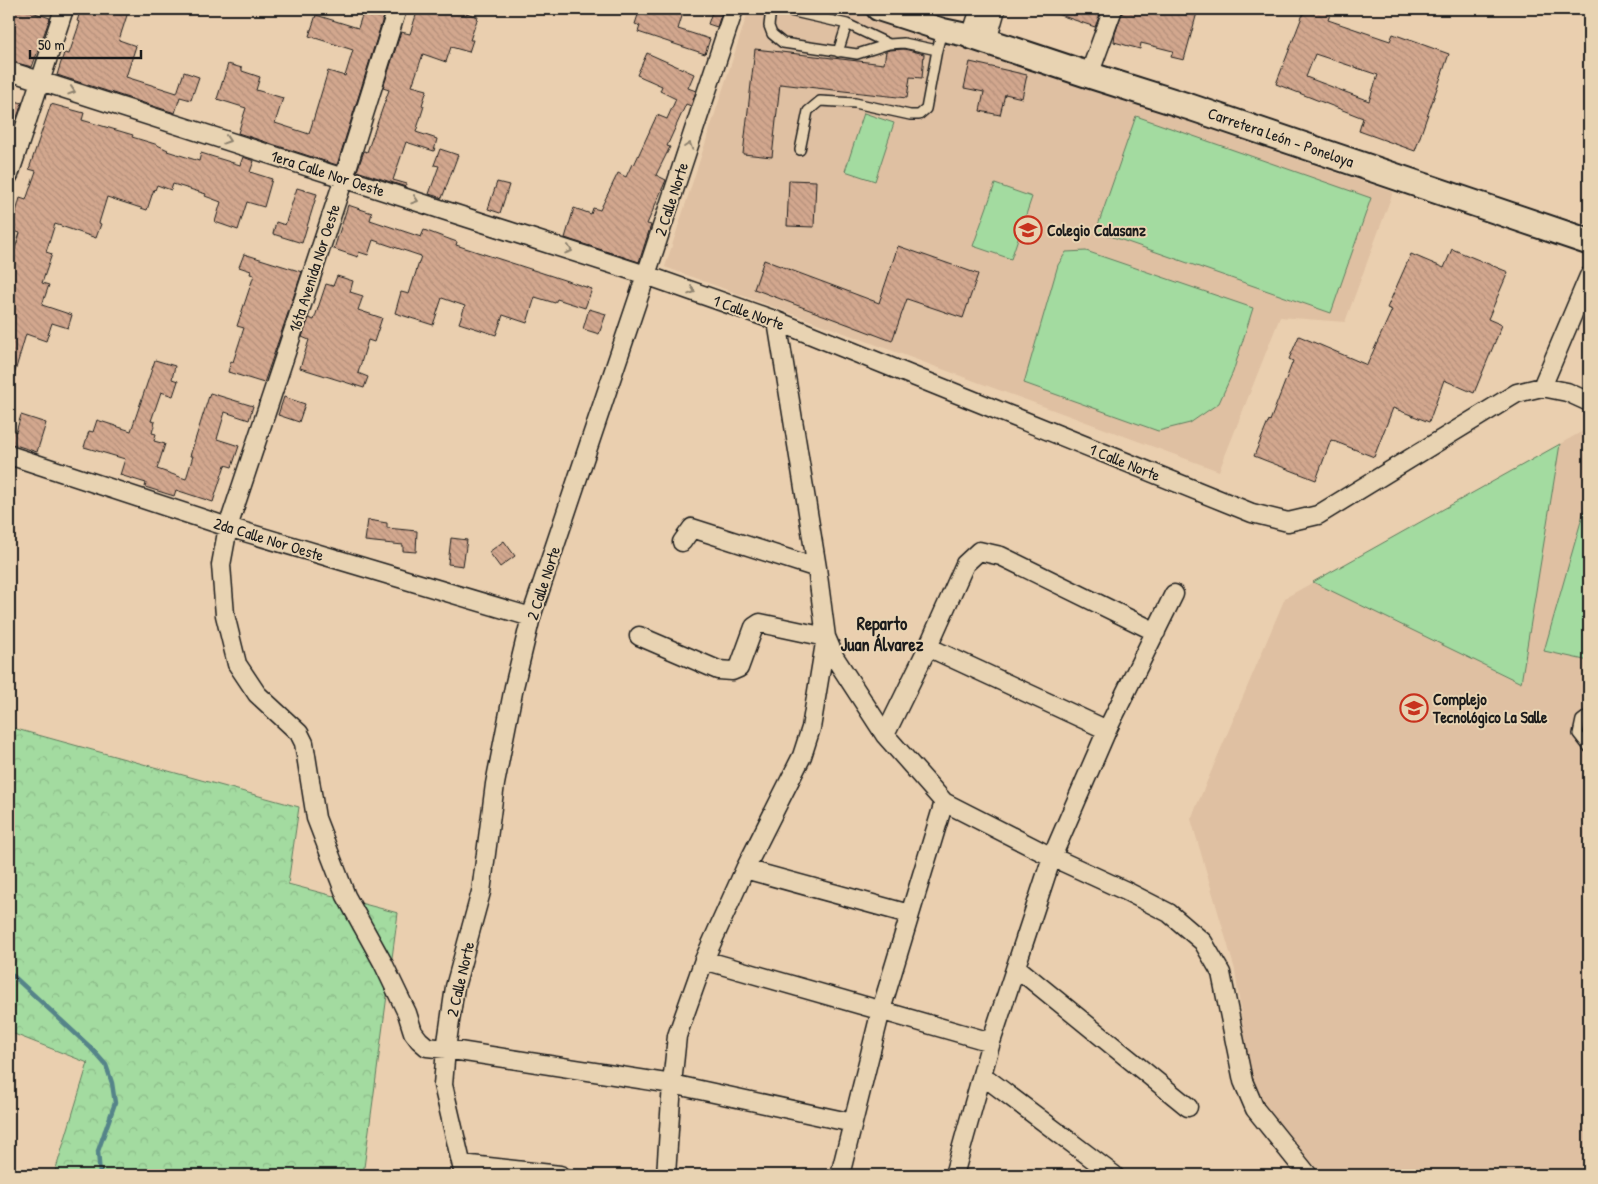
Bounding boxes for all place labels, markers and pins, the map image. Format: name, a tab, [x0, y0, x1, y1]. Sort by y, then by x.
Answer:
school or university icon: Colegio Calasanz	[1013, 215, 1043, 245]
place label: Colegio Calasanz	[1047, 219, 1146, 242]
place label: Complejo Tecnológico La Salle	[1432, 688, 1548, 729]
school or university icon: Complejo Tecnológico La Salle	[1399, 693, 1429, 723]

